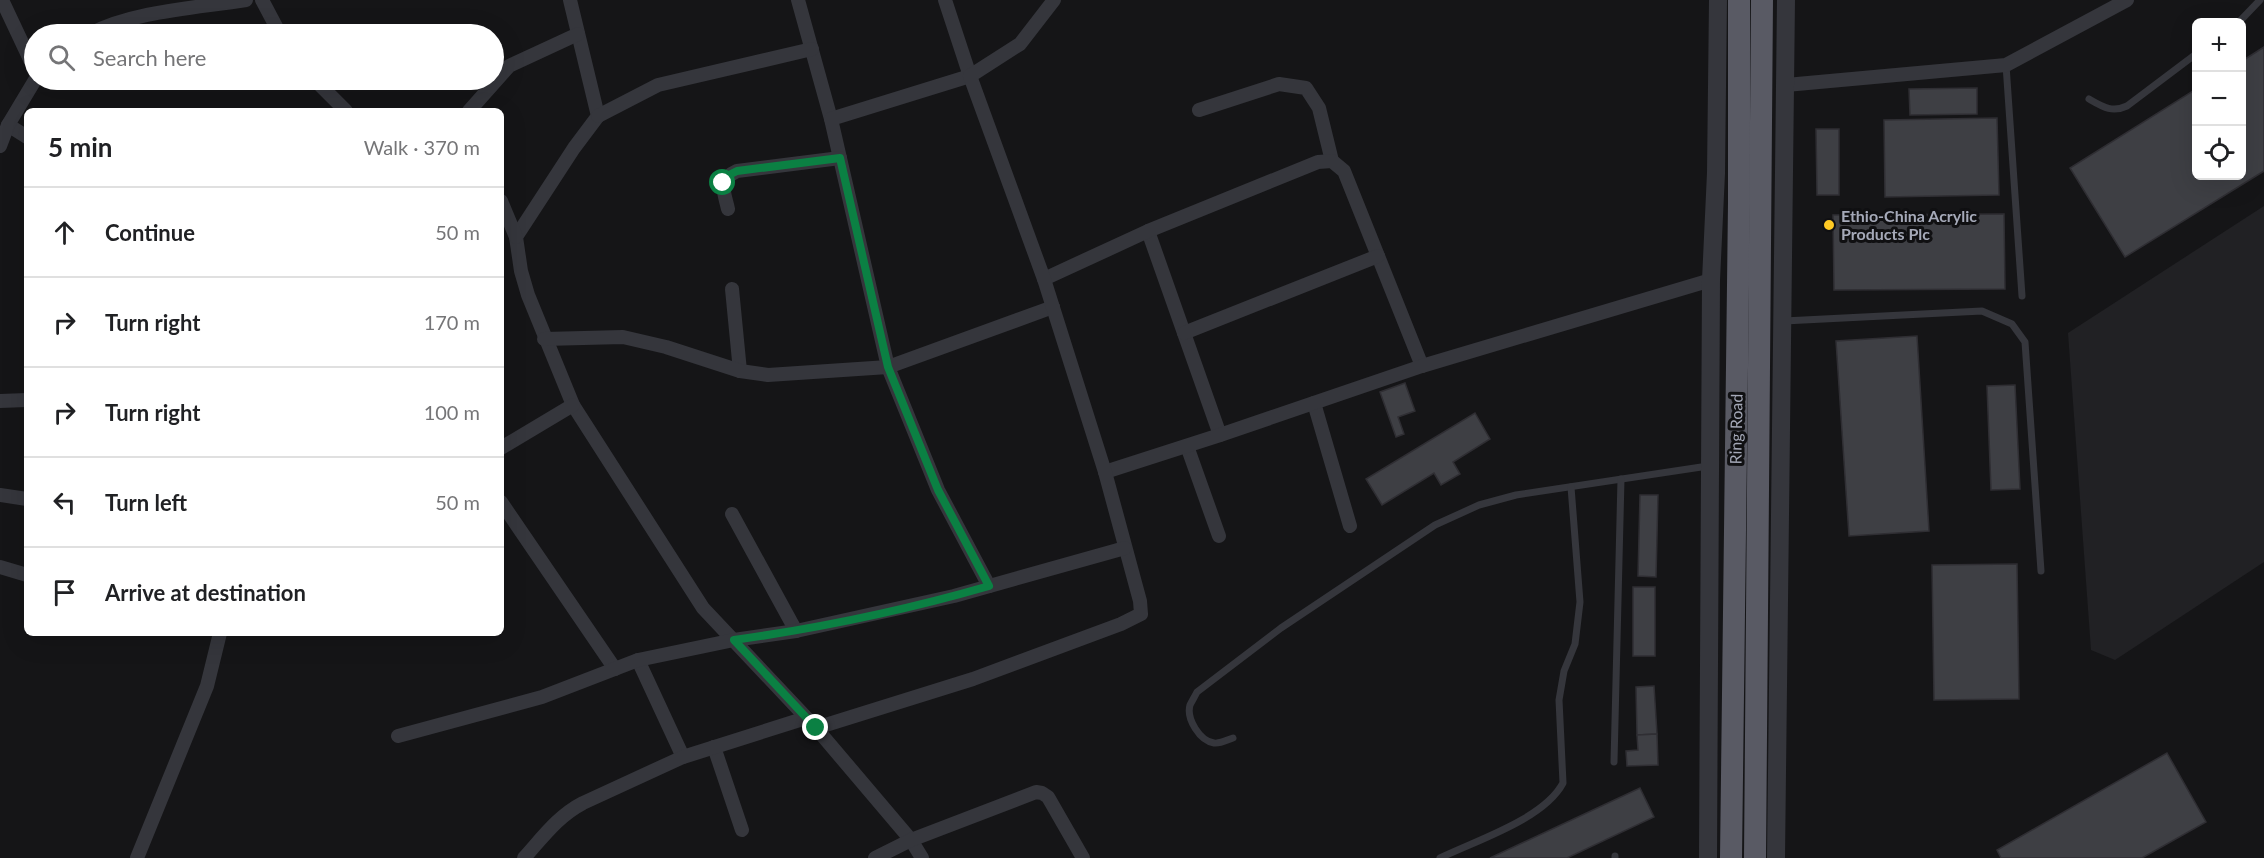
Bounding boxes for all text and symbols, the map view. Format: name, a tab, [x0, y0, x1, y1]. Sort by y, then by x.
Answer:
map controls	[2192, 18, 2246, 180]
button: +	[2192, 18, 2246, 72]
search box	[24, 24, 504, 90]
icon: search	[45, 41, 78, 74]
text: Search here	[93, 44, 206, 71]
button: −	[2192, 72, 2246, 126]
button: locate	[2192, 126, 2246, 180]
text: 5 min	[48, 131, 112, 163]
text: Walk · 370 m	[364, 135, 480, 159]
route start	[709, 169, 735, 195]
place label: Ethio-China Acrylic Products Plc	[1841, 206, 1977, 243]
icon: ahead	[48, 216, 81, 249]
marker: Ethio-China Acrylic Products Plc	[1822, 218, 1836, 232]
text: Continue	[105, 219, 195, 246]
text: 50 m	[435, 220, 480, 244]
icon: right	[48, 306, 81, 339]
text: Turn right	[105, 309, 200, 336]
text: 170 m	[424, 310, 480, 334]
street label: Ring Road	[1725, 394, 1746, 464]
icon: right	[48, 396, 81, 429]
text: Turn right	[105, 399, 200, 426]
text: 100 m	[424, 400, 480, 424]
icon: left	[48, 486, 81, 519]
text: Turn left	[105, 489, 187, 516]
text: 50 m	[435, 490, 480, 514]
icon: arrive	[48, 576, 81, 609]
text: Arrive at destination	[105, 579, 306, 606]
route end	[802, 714, 828, 740]

